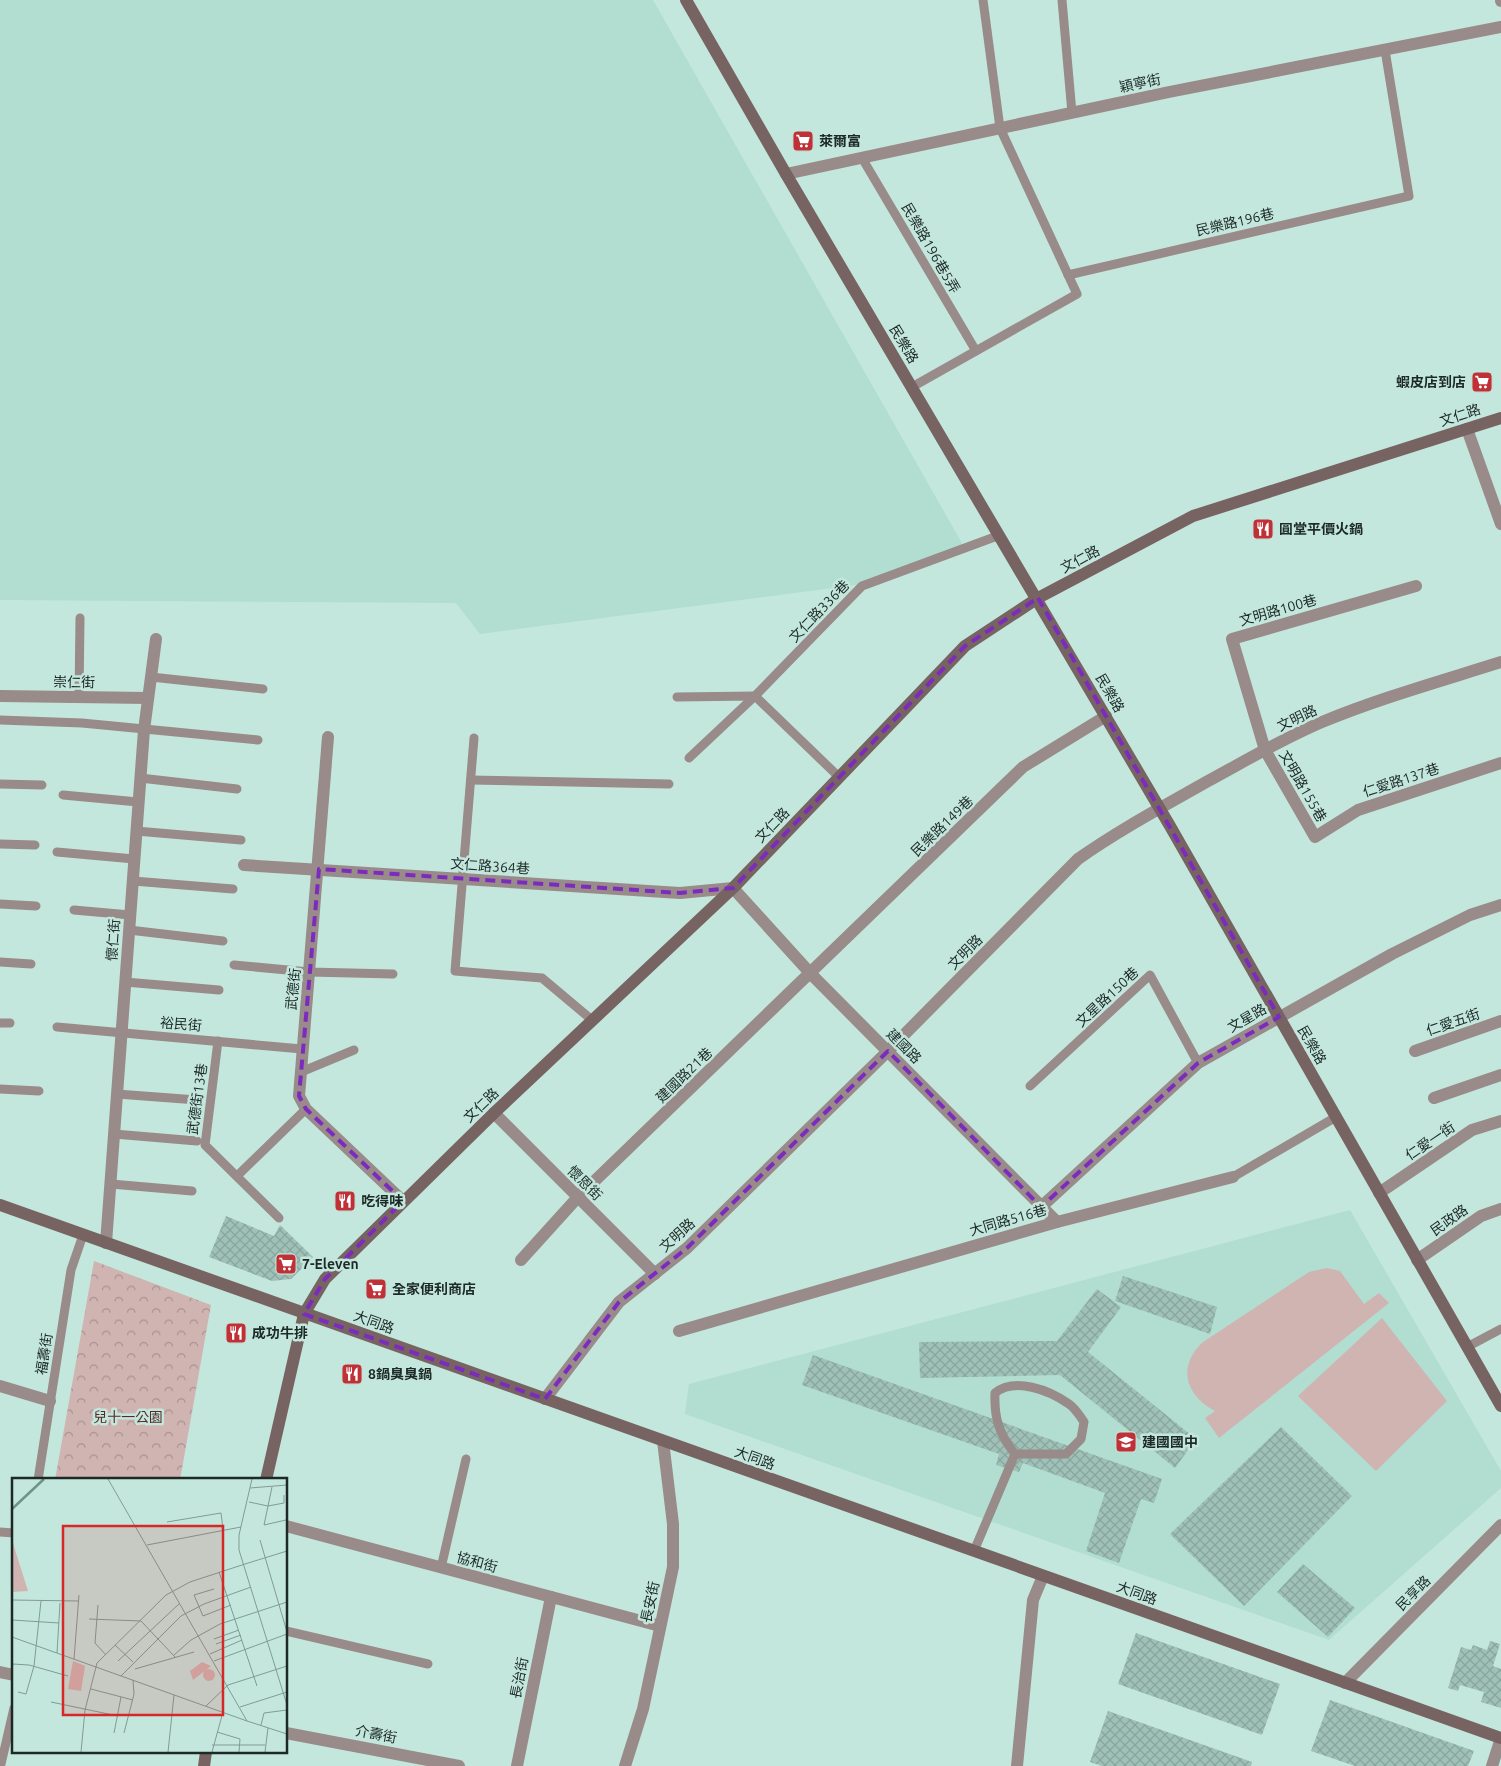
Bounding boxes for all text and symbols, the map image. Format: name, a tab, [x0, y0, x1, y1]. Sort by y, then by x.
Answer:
street label: 穎寧街	[1118, 71, 1162, 95]
supermarket icon: 萊爾富	[791, 129, 815, 153]
place label: 萊爾富	[819, 133, 861, 149]
street label: 民樂路196巷5弄	[899, 200, 963, 296]
street label: 民樂路196巷	[1194, 205, 1276, 239]
street label: 民樂路	[886, 322, 922, 366]
supermarket icon: 蝦皮店到店	[1470, 370, 1494, 394]
place label: 蝦皮店到店	[1396, 374, 1466, 390]
street label: 文仁路	[1438, 401, 1482, 429]
restaurant icon: 圓堂平價火鍋	[1251, 517, 1275, 541]
place label: 圓堂平價火鍋	[1279, 521, 1363, 537]
street label: 文仁路	[1058, 542, 1102, 576]
street label: 文仁路336巷	[786, 577, 852, 645]
street label: 文明路100巷	[1237, 591, 1319, 629]
street label: 民樂路	[1093, 671, 1127, 715]
street label: 崇仁街	[53, 674, 95, 690]
street label: 文明路	[1275, 702, 1319, 734]
street label: 文明路155巷	[1276, 747, 1330, 825]
street label: 仁愛路137巷	[1361, 760, 1441, 800]
street label: 民樂路149巷	[908, 793, 976, 859]
street label: 文仁路	[752, 804, 792, 846]
street label: 文仁路364巷	[450, 855, 530, 877]
street label: 懷仁街	[104, 918, 122, 962]
street label: 文明路	[944, 931, 986, 973]
street label: 文星路150巷	[1072, 964, 1142, 1030]
street label: 武德街	[283, 967, 303, 1011]
street label: 文星路	[1225, 1001, 1269, 1035]
street label: 仁愛五街	[1424, 1005, 1482, 1039]
street label: 裕民街	[159, 1014, 203, 1034]
street label: 民樂路	[1295, 1023, 1329, 1067]
street label: 建國路	[883, 1025, 925, 1067]
street label: 建國路21巷	[653, 1044, 715, 1106]
street label: 武德街13巷	[184, 1062, 210, 1136]
street label: 文仁路	[460, 1085, 502, 1125]
street label: 仁愛一街	[1402, 1119, 1458, 1163]
street label: 懷恩街	[564, 1162, 606, 1204]
restaurant icon: 吃得味	[333, 1189, 357, 1213]
place label: 吃得味	[361, 1193, 404, 1209]
street label: 大同路516巷	[967, 1201, 1049, 1239]
street label: 民政路	[1427, 1201, 1471, 1239]
street label: 文明路	[656, 1215, 698, 1255]
supermarket icon: 7-Eleven	[274, 1252, 298, 1276]
place label: 7-Eleven	[302, 1256, 359, 1272]
supermarket icon: 全家便利商店	[364, 1277, 388, 1301]
place label: 全家便利商店	[392, 1281, 476, 1297]
street label: 大同路	[352, 1307, 396, 1337]
restaurant icon: 成功牛排	[224, 1321, 248, 1345]
place label: 成功牛排	[252, 1325, 308, 1341]
street label: 福壽街	[33, 1332, 55, 1376]
restaurant icon: 8鍋臭臭鍋	[340, 1362, 364, 1386]
place label: 8鍋臭臭鍋	[368, 1366, 432, 1382]
park label: 兒十一公園	[93, 1409, 163, 1425]
school or university icon: 建國國中	[1114, 1430, 1138, 1454]
place label: 建國國中	[1142, 1434, 1198, 1450]
street label: 大同路	[733, 1443, 777, 1473]
inset map	[12, 1478, 288, 1754]
street label: 協和街	[455, 1549, 499, 1575]
street label: 民享路	[1392, 1572, 1434, 1614]
street label: 大同路	[1115, 1578, 1159, 1608]
street label: 長安街	[638, 1580, 662, 1624]
street label: 長治街	[507, 1656, 531, 1700]
street label: 介壽街	[354, 1722, 398, 1746]

